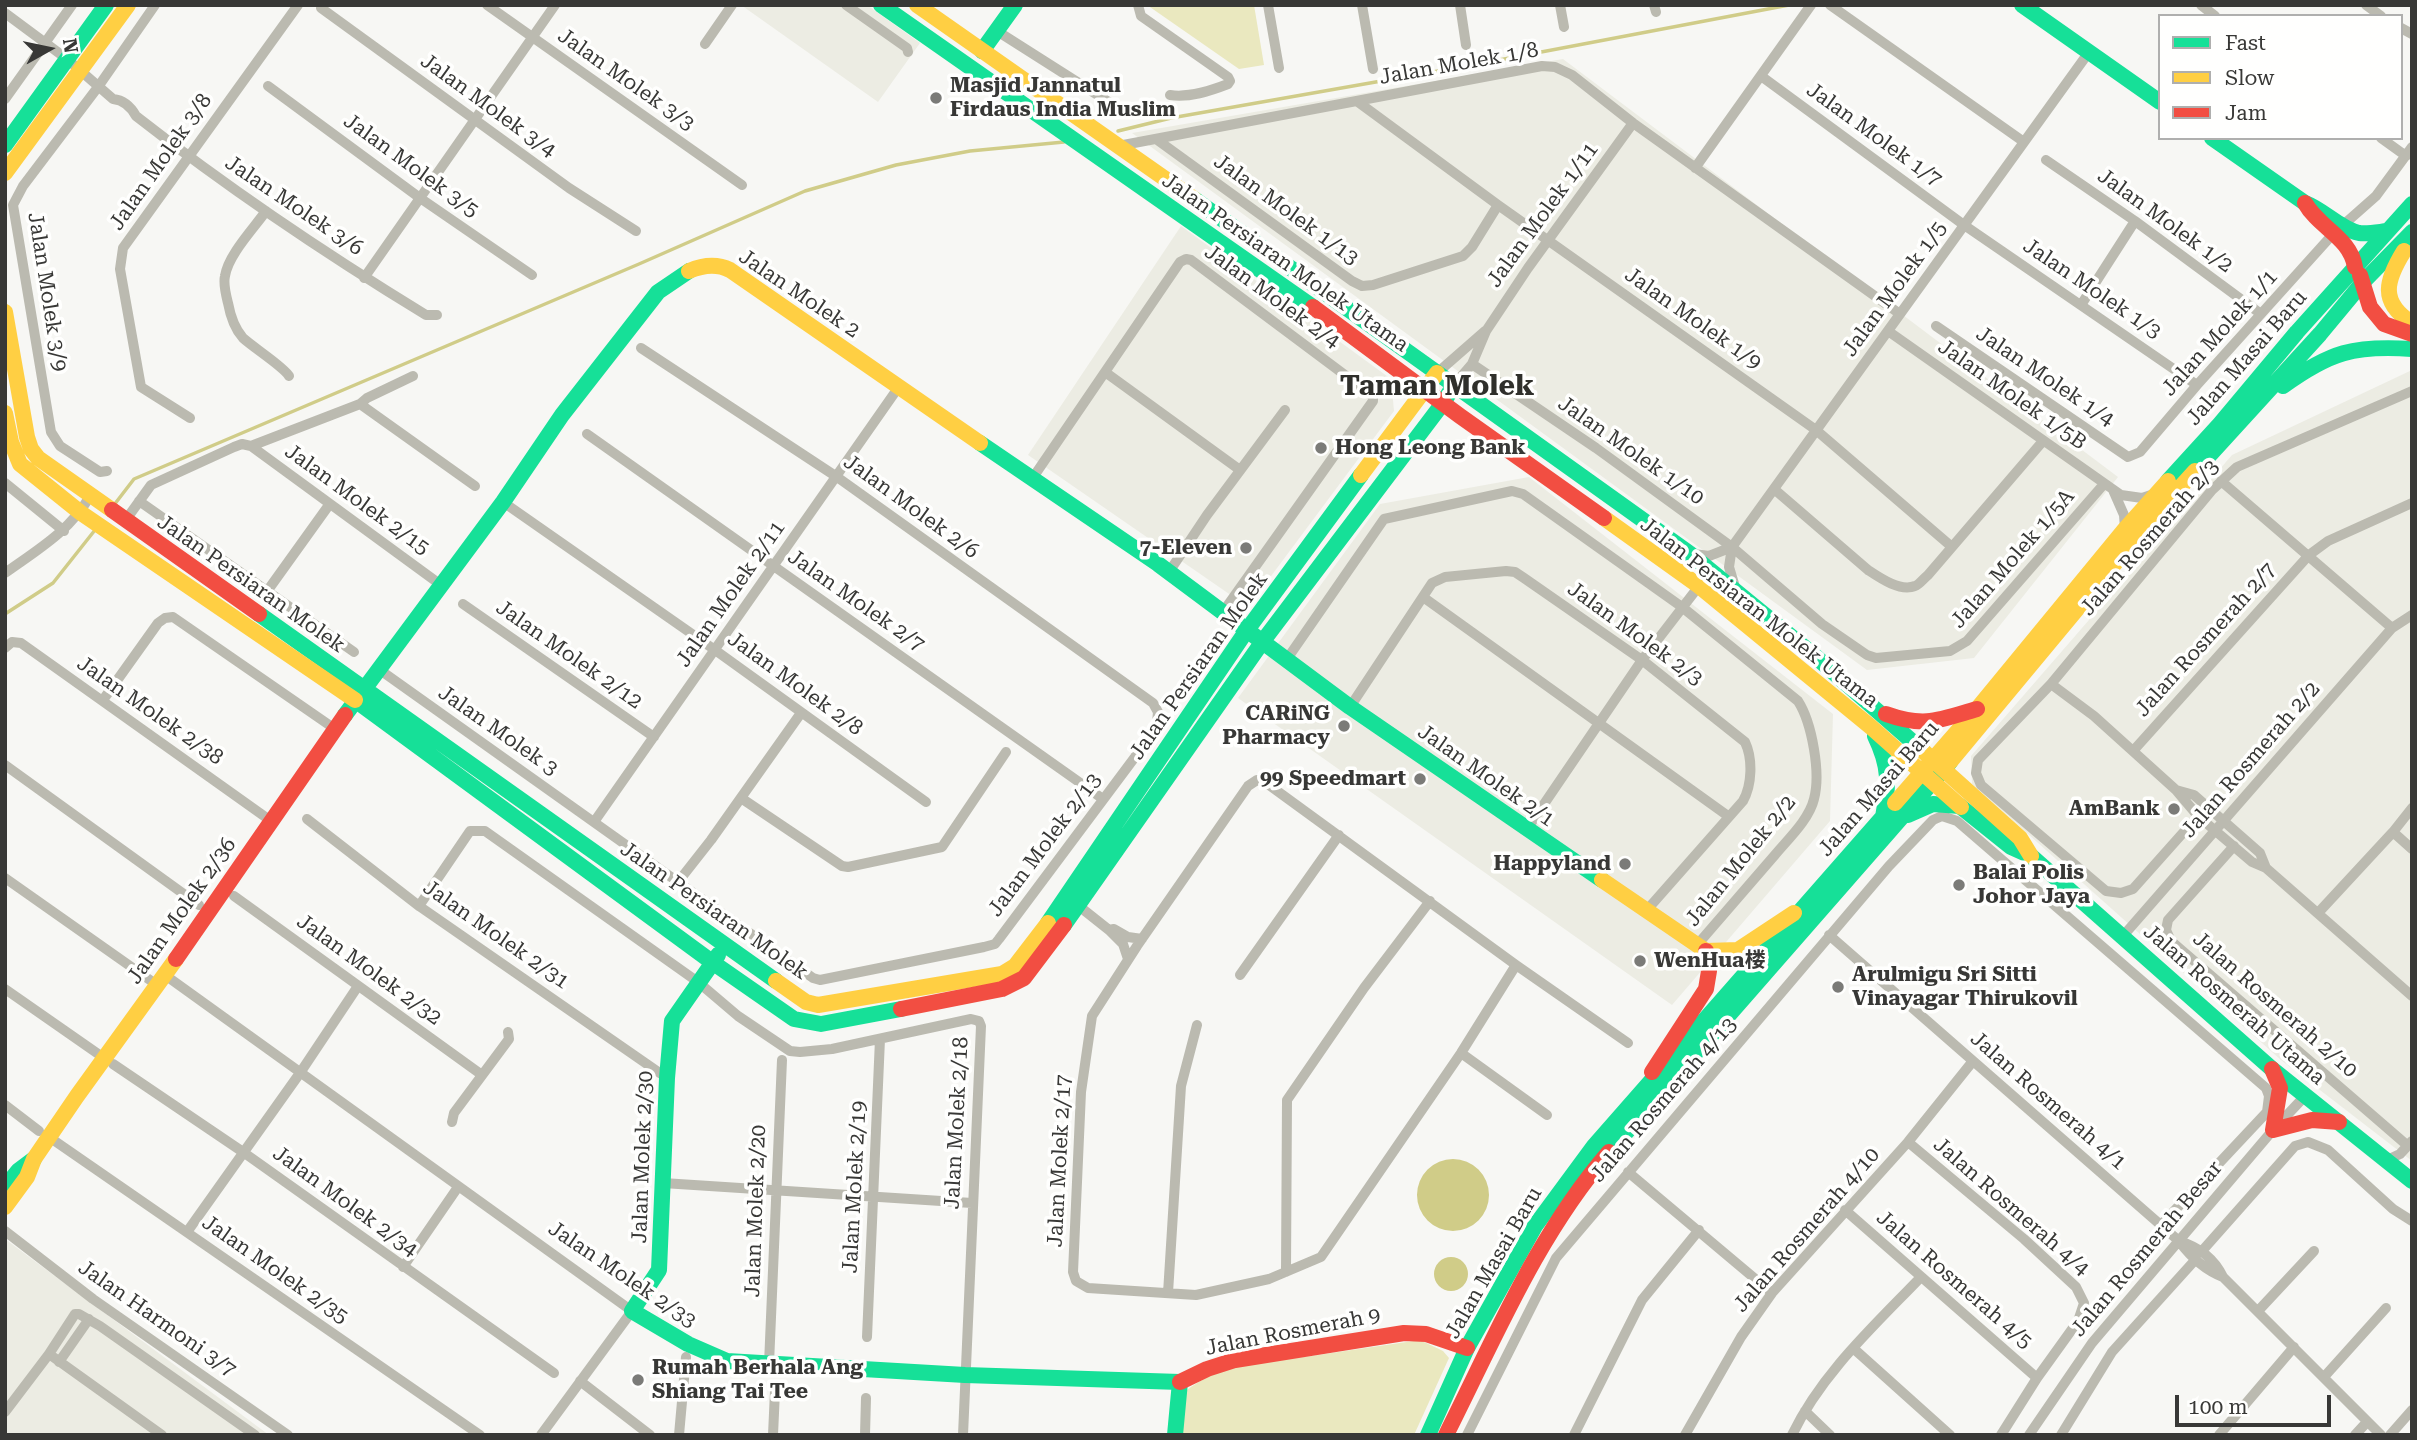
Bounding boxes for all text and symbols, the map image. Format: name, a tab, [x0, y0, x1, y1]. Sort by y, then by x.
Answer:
north arrow	[14, 14, 84, 84]
legend	[2158, 14, 2403, 140]
street label: Jalan Molek 3/3	[553, 24, 699, 136]
text: Fast	[2225, 31, 2266, 55]
text: N	[58, 37, 83, 55]
street label: Jalan Molek 1/8	[1378, 38, 1540, 90]
street label: Jalan Molek 3/4	[415, 49, 561, 163]
text: Slow	[2225, 66, 2274, 90]
place label: Masjid Jannatul Firdaus India Muslim	[950, 73, 1176, 123]
street label: Jalan Molek 1/7	[1801, 78, 1947, 192]
street label: Jalan Molek 3/8	[105, 89, 217, 235]
marker: Masjid Jannatul Firdaus India Muslim	[928, 90, 944, 106]
text: Jam	[2225, 101, 2267, 125]
street label: Jalan Molek 3/5	[338, 109, 484, 223]
street label: Jalan Molek 1/11	[1482, 138, 1604, 292]
street label: Jalan Molek 1/13	[1209, 149, 1363, 271]
street label: Jalan Molek 3/6	[220, 151, 368, 261]
street label: Jalan Molek 1/2	[2092, 164, 2238, 278]
street label: Jalan Persiaran Molek Utama	[1157, 168, 1413, 358]
street label: Jalan Molek 3/9	[22, 211, 72, 373]
street label: Jalan Molek 1/5	[1838, 216, 1952, 362]
street label: Jalan Molek 1/3	[2018, 234, 2166, 344]
street label: Jalan Molek 2/4	[1199, 240, 1345, 354]
street label: Jalan Molek 2	[734, 244, 864, 344]
street label: Jalan Molek 1/9	[1620, 263, 1766, 375]
street label: Jalan Molek 1/1	[2157, 265, 2283, 401]
street label: Jalan Masai Baru	[2181, 285, 2313, 431]
street label: Jalan Molek 1/4	[1971, 322, 2119, 432]
street label: Jalan Molek 1/5B	[1933, 334, 2091, 456]
district label: Taman Molek	[1340, 370, 1534, 404]
street label: Jalan Molek 1/10	[1553, 391, 1709, 511]
place label: Hong Leong Bank	[1335, 435, 1526, 461]
street label: Jalan Molek 2/15	[280, 439, 434, 561]
marker: Hong Leong Bank	[1313, 440, 1329, 456]
street label: Jalan Molek 2/6	[838, 450, 984, 564]
street label: Jalan Rosmerah 2/3	[2075, 455, 2225, 621]
street label: Jalan Molek 1/5A	[1946, 484, 2080, 634]
street label: Jalan Persiaran Molek	[152, 510, 350, 658]
street label: Jalan Persiaran Molek Utama	[1635, 512, 1883, 714]
street label: Jalan Molek 2/11	[671, 516, 791, 672]
place label: 7-Eleven	[1140, 535, 1232, 561]
marker: 7-Eleven	[1238, 540, 1254, 556]
street label: Jalan Molek 2/7	[783, 545, 929, 657]
street label: Jalan Rosmerah 2/7	[2130, 558, 2282, 722]
street label: Jalan Persiaran Molek	[1125, 567, 1273, 765]
street label: Jalan Molek 2/3	[1562, 577, 1708, 691]
street label: Jalan Molek 2/12	[491, 595, 647, 715]
street label: Jalan Molek 2/8	[722, 627, 868, 741]
street label: Jalan Molek 2/38	[72, 651, 228, 771]
street label: Jalan Rosmerah 2/2	[2176, 677, 2326, 843]
street label: Jalan Molek 3	[433, 680, 563, 782]
place label: CARiNG Pharmacy	[1222, 701, 1330, 751]
street label: Jalan Masai Baru	[1813, 716, 1945, 862]
marker: CARiNG Pharmacy	[1336, 718, 1352, 734]
street label: Jalan Molek 2/1	[1413, 720, 1559, 832]
place label: 99 Speedmart	[1260, 766, 1406, 792]
street label: Jalan Molek 2/13	[983, 768, 1107, 922]
marker: 99 Speedmart	[1412, 771, 1428, 787]
street label: Jalan Molek 2/2	[1681, 791, 1801, 931]
place label: AmBank	[2069, 796, 2160, 822]
marker: AmBank	[2166, 801, 2182, 817]
street label: Jalan Molek 2/36	[122, 833, 242, 989]
street label: Jalan Persiaran Molek	[615, 837, 813, 985]
place label: Happyland	[1493, 851, 1611, 877]
marker: Happyland	[1617, 856, 1633, 872]
place label: Balai Polis Johor Jaya	[1973, 860, 2090, 910]
street label: Jalan Molek 2/31	[418, 875, 574, 995]
marker: Balai Polis Johor Jaya	[1951, 877, 1967, 893]
street label: Jalan Molek 2/32	[292, 909, 446, 1031]
street label: Jalan Rosmerah Utama	[2138, 919, 2330, 1091]
street label: Jalan Rosmerah 2/10	[2187, 927, 2363, 1083]
place label: WenHua楼	[1654, 948, 1765, 974]
marker: WenHua楼	[1632, 953, 1648, 969]
place label: Arulmigu Sri Sitti Vinayagar Thirukovil	[1852, 962, 2078, 1012]
marker: Arulmigu Sri Sitti Vinayagar Thirukovil	[1830, 979, 1846, 995]
street label: Jalan Rosmerah 4/13	[1586, 1012, 1742, 1188]
street label: Jalan Rosmerah 4/1	[1965, 1026, 2131, 1176]
street label: Jalan Molek 2/18	[940, 1036, 974, 1210]
street label: Jalan Molek 2/30	[627, 1070, 659, 1244]
street label: Jalan Molek 2/17	[1043, 1074, 1077, 1248]
street label: Jalan Molek 2/19	[838, 1100, 872, 1274]
street label: Jalan Molek 2/20	[740, 1124, 772, 1298]
street label: Jalan Rosmerah 4/4	[1928, 1132, 2094, 1282]
street label: Jalan Molek 2/34	[268, 1141, 422, 1263]
street label: Jalan Rosmerah 4/10	[1729, 1142, 1885, 1318]
street label: Jalan Rosmerah Besar	[2066, 1156, 2228, 1342]
street label: Jalan Masai Baru	[1440, 1183, 1548, 1343]
street label: Jalan Rosmerah 4/5	[1871, 1205, 2037, 1355]
street label: Jalan Molek 2/35	[197, 1210, 353, 1330]
street label: Jalan Molek 2/33	[543, 1216, 701, 1334]
street label: Jalan Harmoni 3/7	[73, 1255, 241, 1383]
street label: Jalan Rosmerah 9	[1203, 1303, 1383, 1361]
place label: Rumah Berhala Ang Shiang Tai Tee	[652, 1355, 863, 1405]
marker: Rumah Berhala Ang Shiang Tai Tee	[630, 1372, 646, 1388]
scale bar	[2179, 1380, 2335, 1424]
text: 100 m	[2188, 1395, 2248, 1419]

